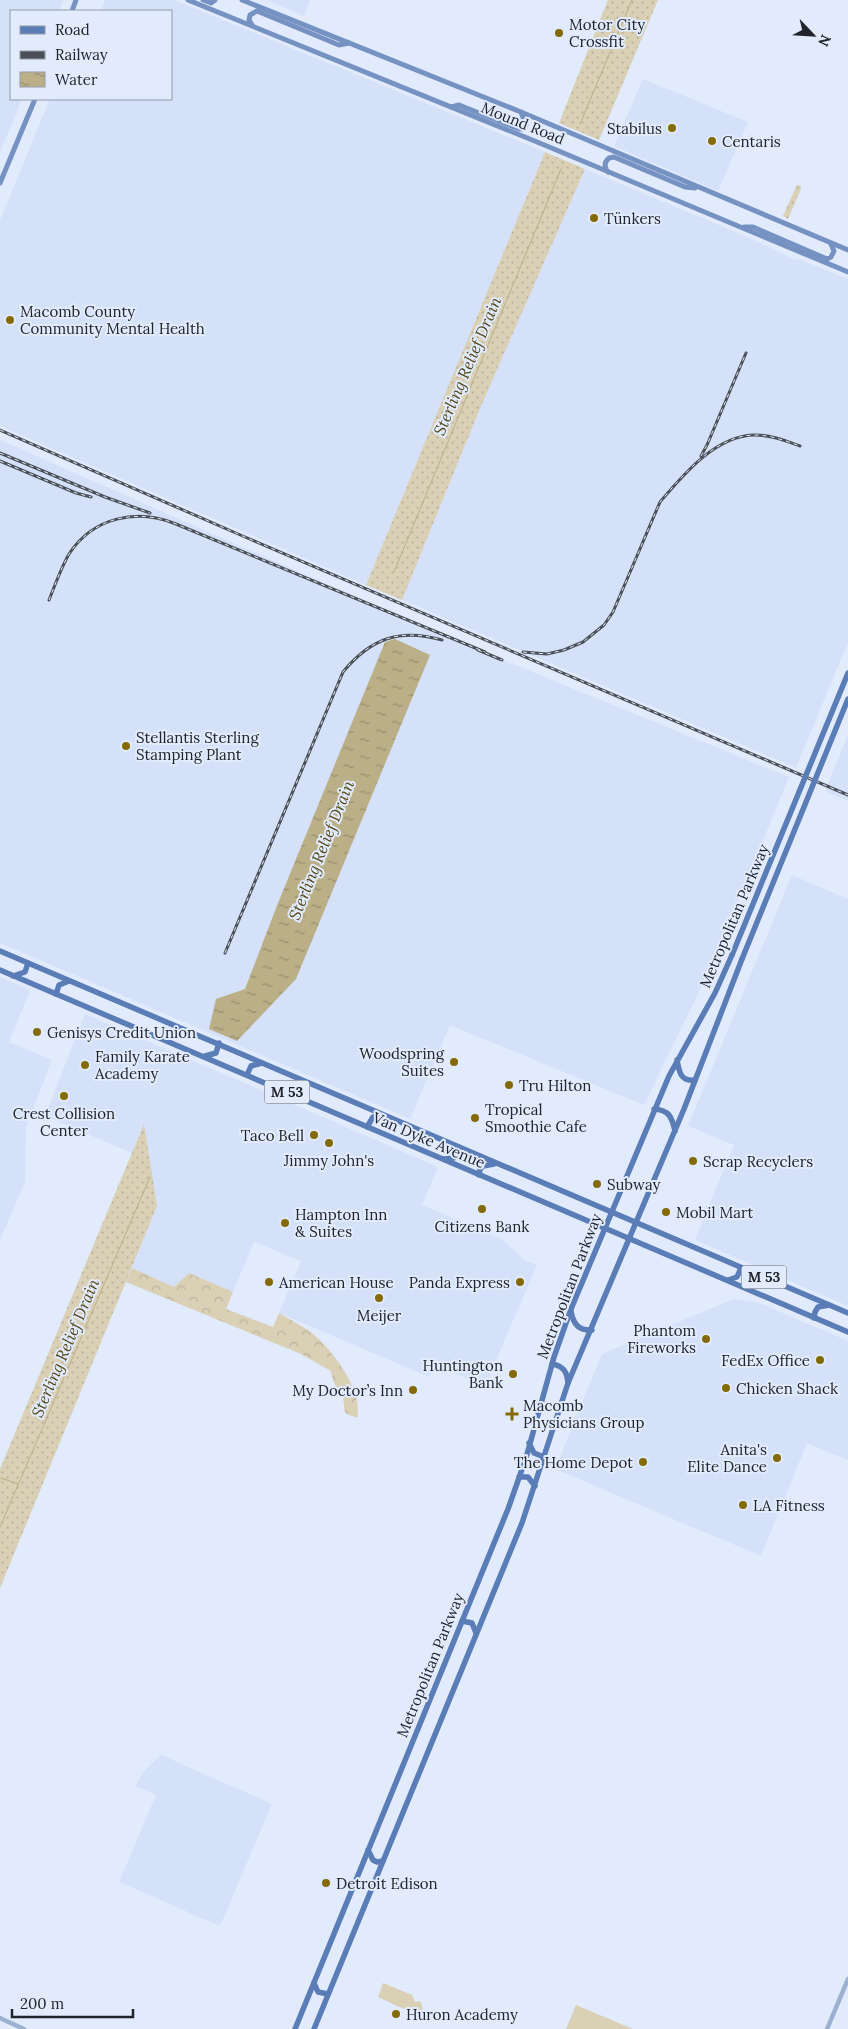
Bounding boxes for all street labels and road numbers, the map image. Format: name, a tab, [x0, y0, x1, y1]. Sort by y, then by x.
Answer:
street label: Mound Road	[479, 98, 567, 148]
street label: Metropolitan Parkway	[695, 841, 773, 991]
road number: M 53	[264, 1080, 310, 1104]
street label: Van Dyke Avenue	[369, 1107, 488, 1172]
street label: Metropolitan Parkway	[533, 1211, 606, 1361]
road number: M 53	[742, 1266, 786, 1288]
street label: Metropolitan Parkway	[392, 1590, 468, 1740]

